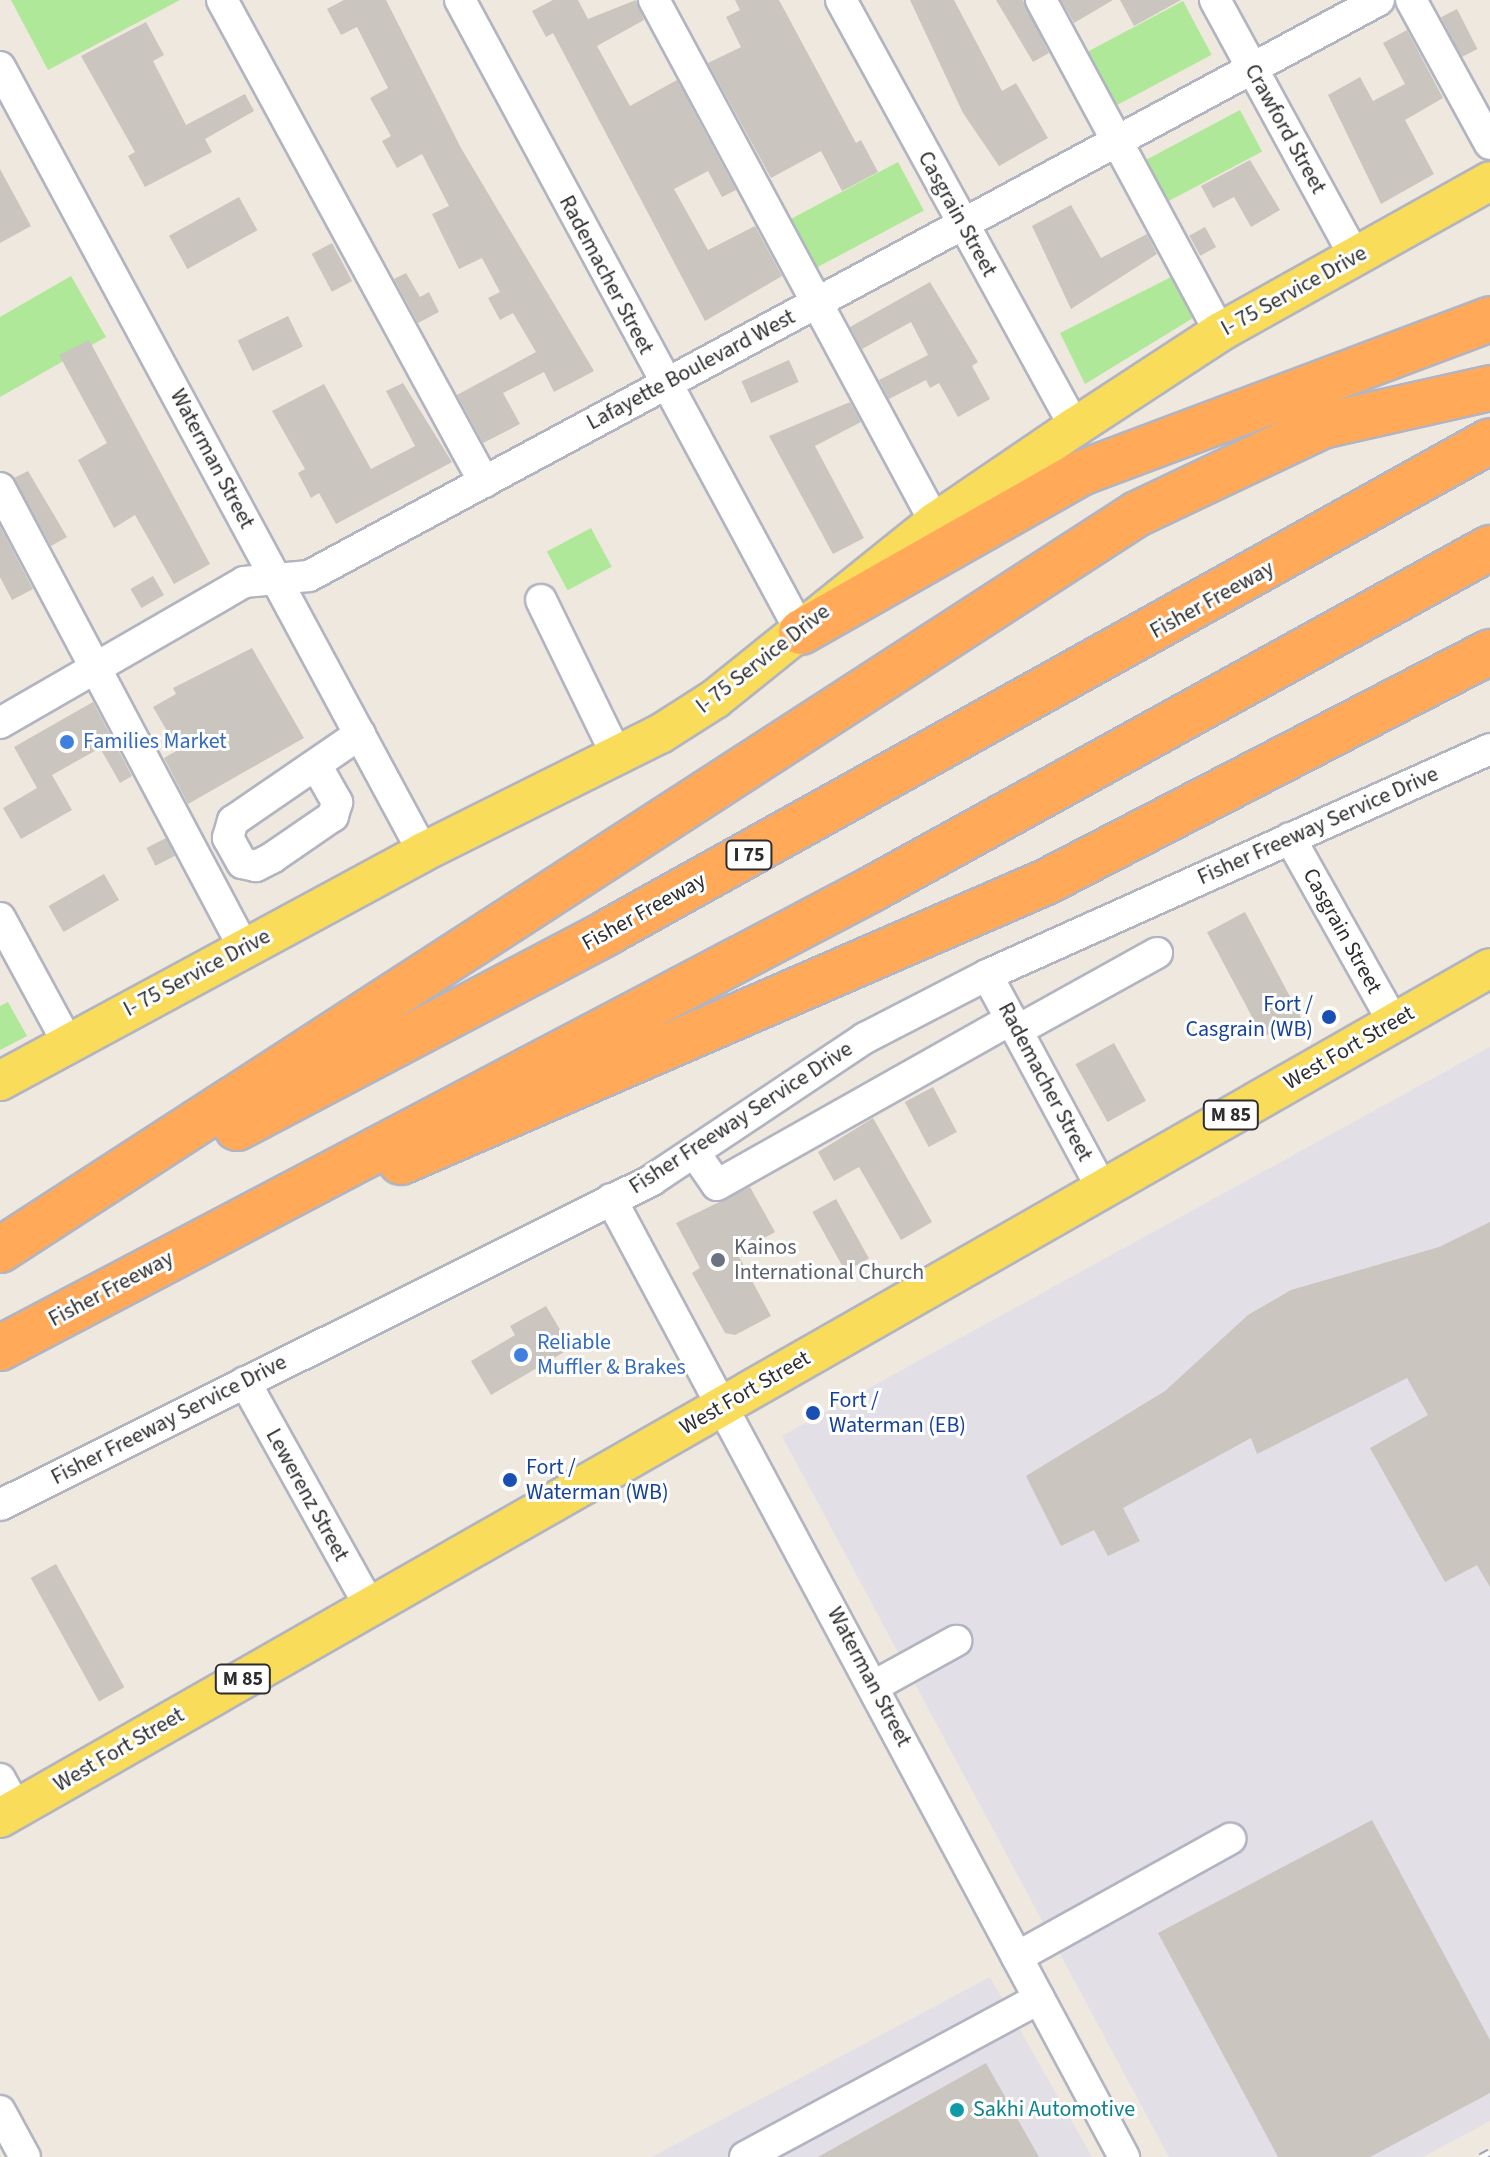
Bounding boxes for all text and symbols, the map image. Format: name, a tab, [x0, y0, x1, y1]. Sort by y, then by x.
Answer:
street label: Crawford Street	[1239, 60, 1331, 198]
street label: Casgrain Street	[912, 147, 1002, 281]
street label: Rademacher Street	[553, 191, 659, 359]
street label: I- 75 Service Drive	[1217, 240, 1371, 342]
street label: Lafayette Boulevard West	[582, 304, 800, 436]
street label: Waterman Street	[164, 385, 260, 533]
street label: Fisher Freeway	[1146, 555, 1278, 645]
street label: I- 75 Service Drive	[691, 599, 835, 719]
place label: Families Market	[83, 729, 227, 755]
marker: Families Market	[58, 733, 76, 751]
street label: Fisher Freeway Service Drive	[1194, 761, 1442, 891]
road number: I 75	[725, 839, 773, 871]
street label: Casgrain Street	[1297, 864, 1387, 998]
street label: Fisher Freeway	[578, 867, 710, 957]
street label: I- 75 Service Drive	[119, 923, 275, 1023]
place label: Fort / Casgrain (WB)	[1185, 991, 1313, 1042]
street label: Rademacher Street	[992, 998, 1098, 1166]
street label: West Fort Street	[1279, 1000, 1419, 1096]
marker: Fort / Casgrain (WB)	[1320, 1008, 1338, 1026]
street label: Fisher Freeway Service Drive	[625, 1036, 857, 1200]
road number: M 85	[1201, 1099, 1261, 1131]
place label: Kainos International Church	[734, 1234, 924, 1286]
street label: Fisher Freeway	[44, 1245, 178, 1333]
marker: Kainos International Church	[709, 1251, 727, 1269]
place label: Reliable Muffler & Brakes	[537, 1329, 686, 1380]
street label: West Fort Street	[675, 1345, 815, 1441]
marker: Reliable Muffler & Brakes	[512, 1346, 530, 1364]
street label: Fisher Freeway Service Drive	[47, 1349, 291, 1491]
place label: Fort / Waterman (EB)	[829, 1387, 966, 1438]
marker: Fort / Waterman (EB)	[804, 1404, 822, 1422]
street label: Lewerenz Street	[260, 1424, 354, 1566]
place label: Fort / Waterman (WB)	[526, 1454, 669, 1506]
marker: Fort / Waterman (WB)	[501, 1471, 519, 1489]
street label: Waterman Street	[821, 1603, 917, 1751]
road number: M 85	[213, 1663, 273, 1695]
street label: West Fort Street	[49, 1702, 189, 1798]
place label: Sakhi Automotive	[973, 2097, 1135, 2123]
marker: Sakhi Automotive	[948, 2101, 966, 2119]

